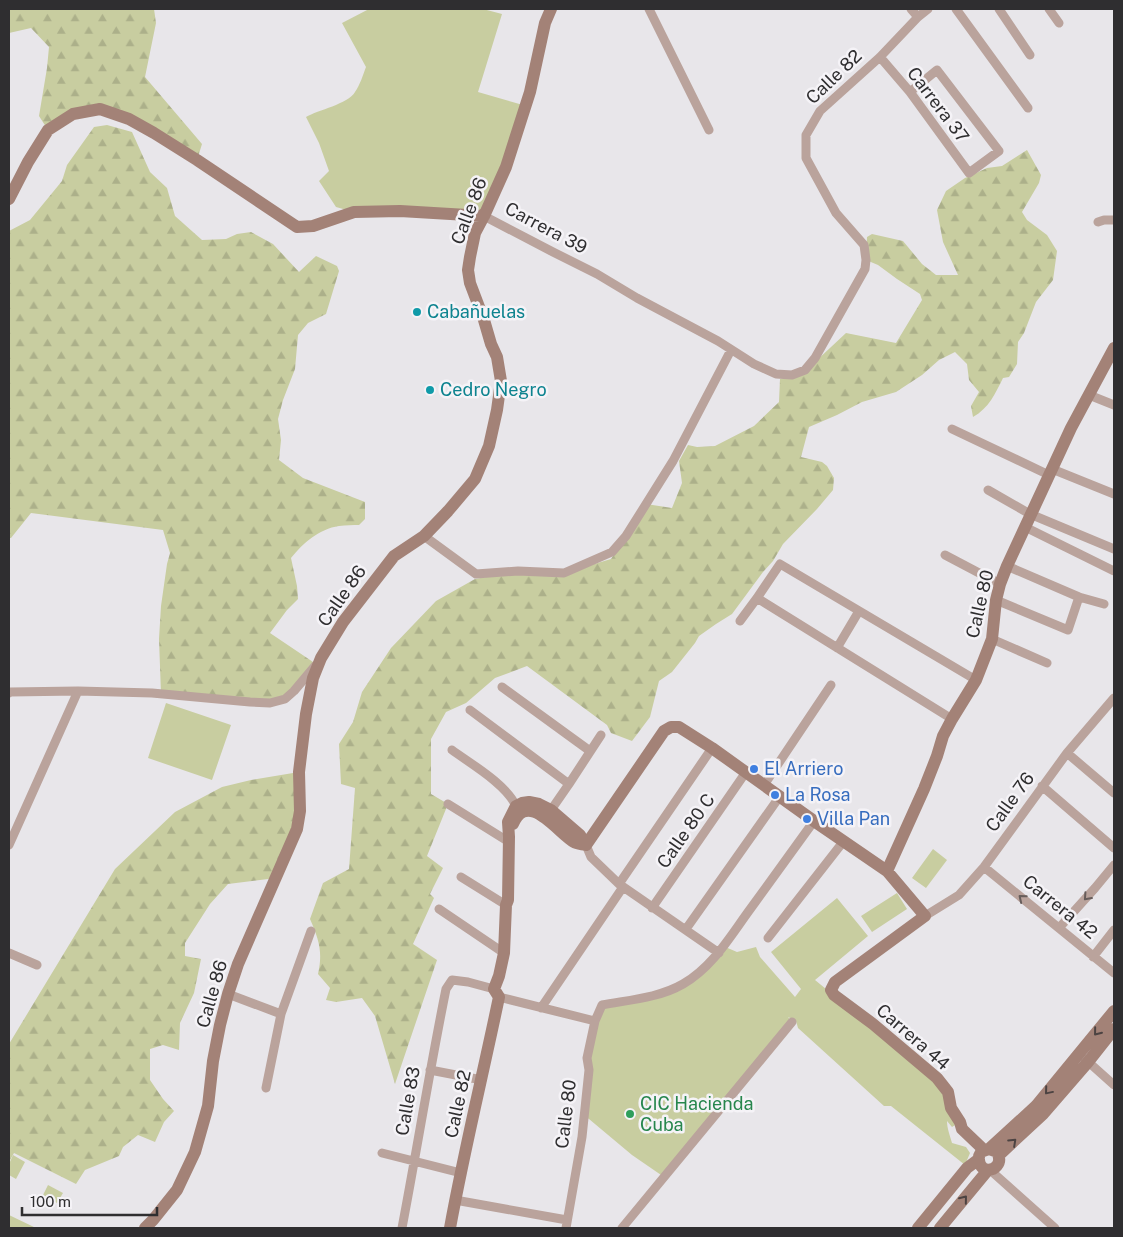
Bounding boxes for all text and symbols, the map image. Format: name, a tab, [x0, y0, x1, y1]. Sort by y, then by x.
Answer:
street label: Calle 82	[801, 45, 866, 108]
street label: Carrera 37	[903, 63, 974, 147]
street label: Calle 86	[446, 175, 491, 247]
street label: Carrera 39	[502, 197, 591, 258]
place label: Cabañuelas	[427, 301, 525, 322]
marker: Cabañuelas	[411, 306, 423, 318]
place label: Cedro Negro	[440, 379, 547, 400]
marker: Cedro Negro	[424, 384, 436, 396]
street label: Calle 86	[313, 561, 370, 630]
street label: Calle 80	[961, 568, 998, 640]
place label: El Arriero	[764, 758, 843, 779]
marker: El Arriero	[748, 763, 760, 775]
street label: Calle 76	[981, 768, 1038, 836]
place label: La Rosa	[785, 784, 851, 805]
street label: Calle 80 C	[652, 789, 719, 872]
marker: La Rosa	[769, 789, 781, 801]
place label: Villa Pan	[817, 808, 890, 829]
marker: Villa Pan	[801, 813, 813, 825]
street label: Carrera 42	[1019, 870, 1102, 943]
one-way arrow	[1084, 891, 1093, 900]
one-way arrow	[1018, 894, 1027, 903]
street label: Calle 86	[192, 958, 231, 1030]
street label: Carrera 44	[872, 999, 954, 1074]
one-way arrow	[1093, 1027, 1102, 1036]
street label: Calle 83	[391, 1065, 424, 1137]
street label: Calle 82	[440, 1068, 475, 1140]
street label: Calle 80	[551, 1078, 580, 1150]
one-way arrow	[1046, 1085, 1054, 1094]
place label: CIC Hacienda Cuba	[640, 1093, 753, 1135]
marker: CIC Hacienda Cuba	[624, 1108, 636, 1120]
one-way arrow	[1007, 1139, 1016, 1148]
scale bar	[22, 1184, 158, 1216]
text: 100 m	[30, 1193, 71, 1210]
one-way arrow	[958, 1196, 966, 1205]

